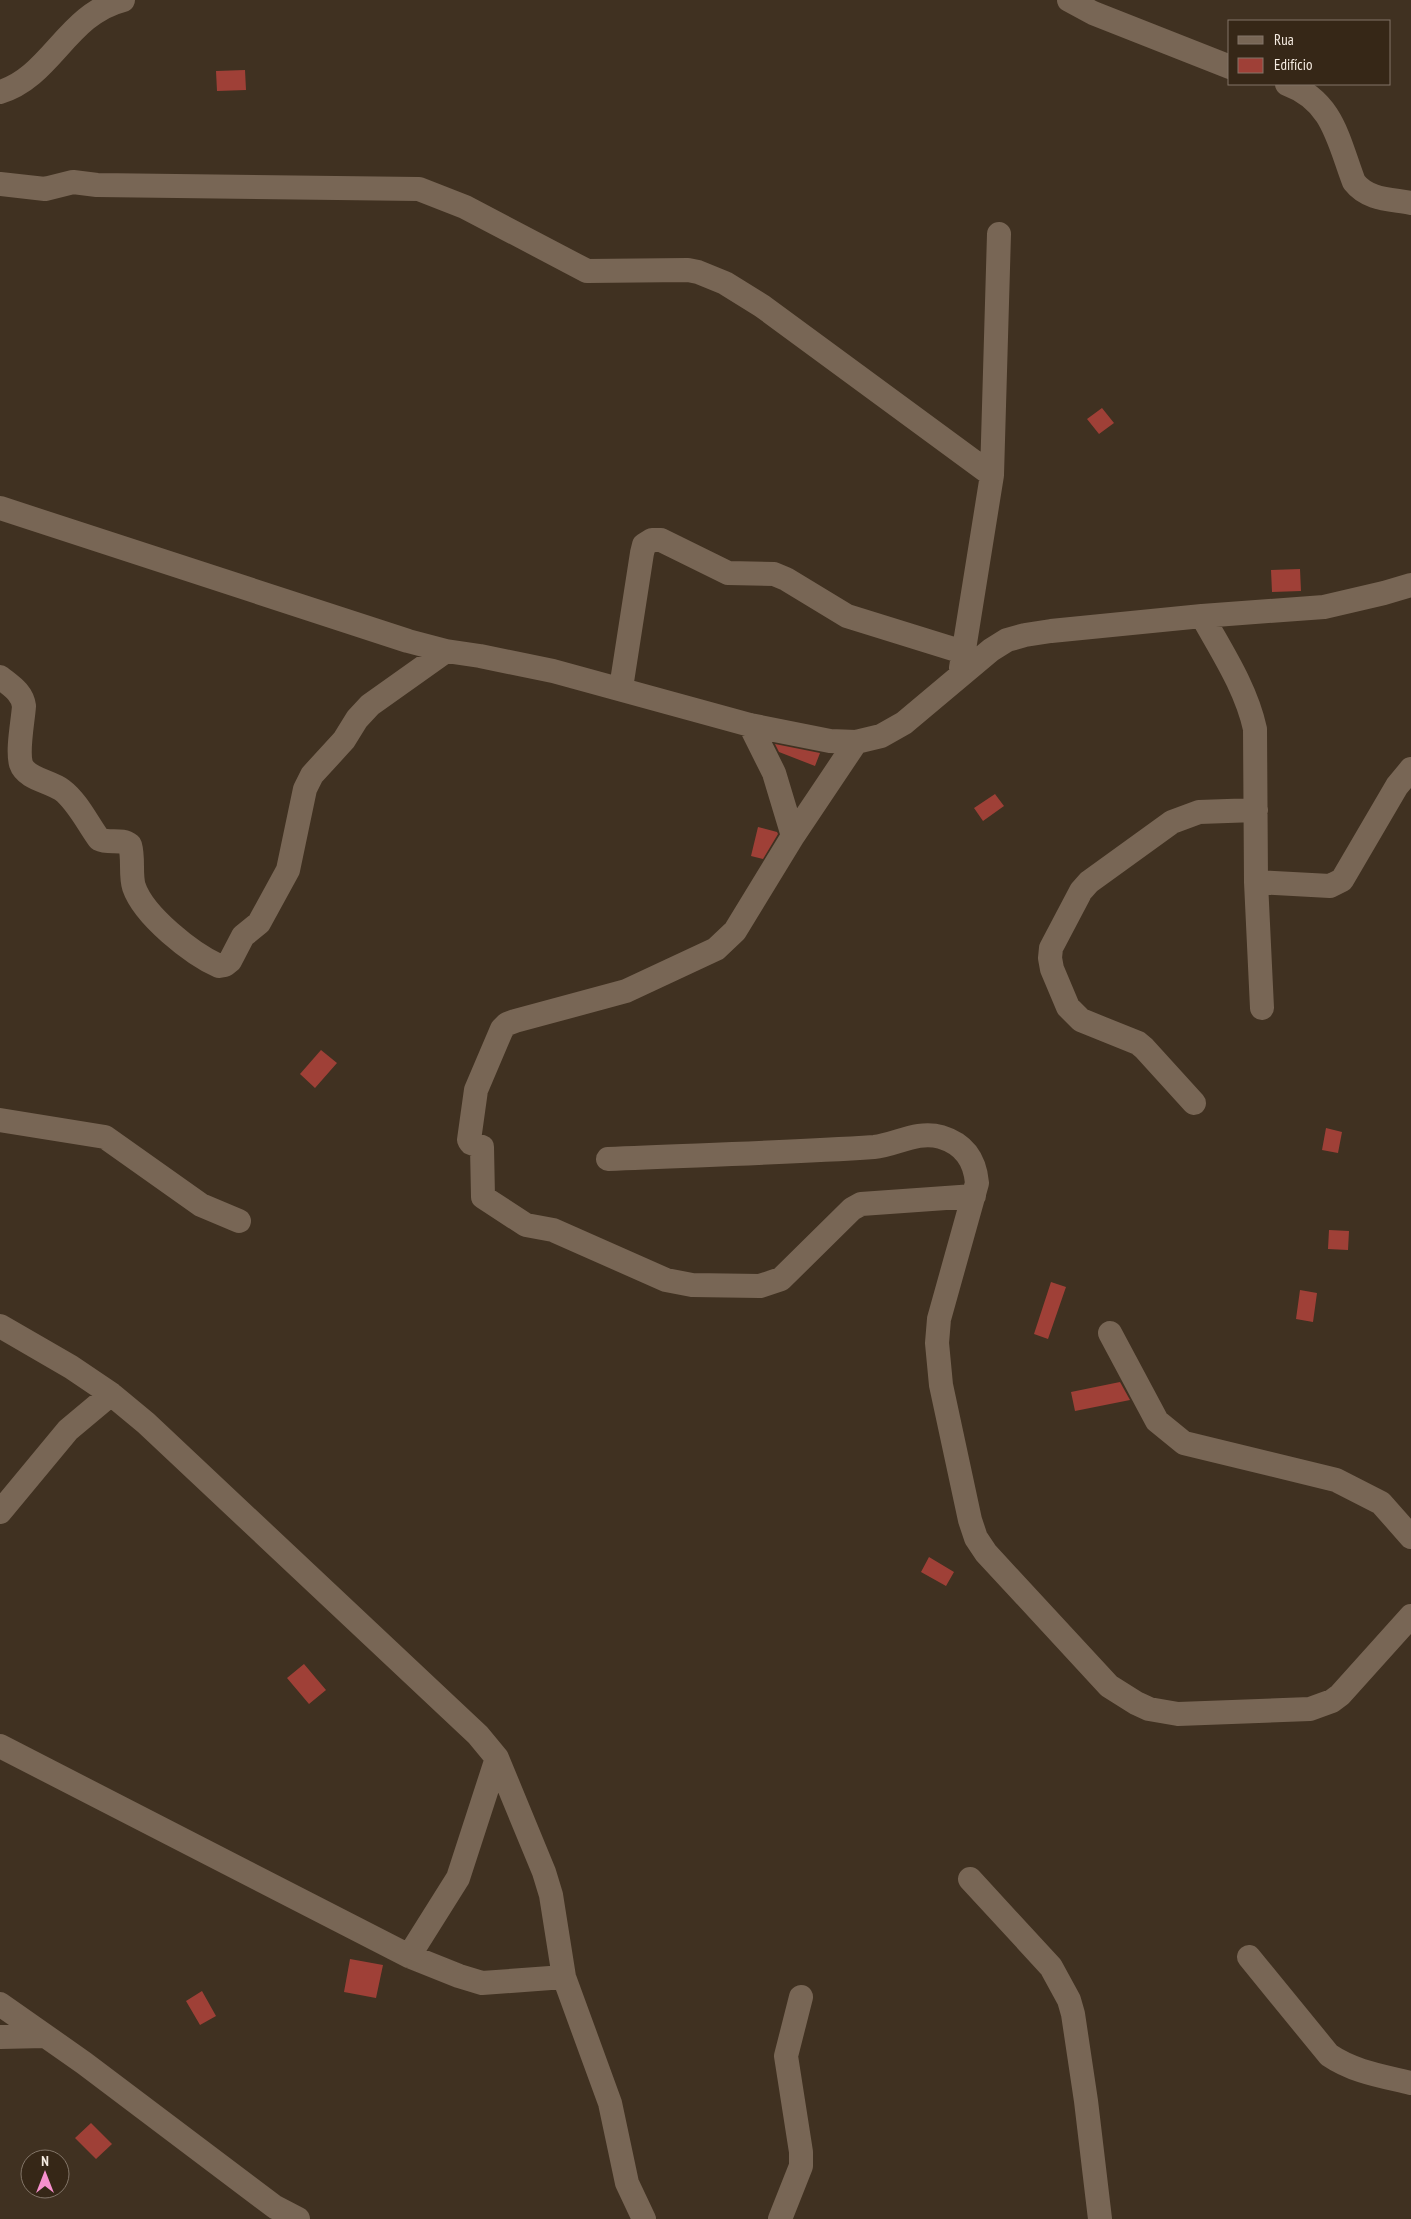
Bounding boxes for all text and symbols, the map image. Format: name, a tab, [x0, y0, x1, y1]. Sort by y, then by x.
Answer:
legend	[1228, 20, 1391, 85]
text: Rua	[1274, 30, 1294, 49]
text: Edifício	[1274, 55, 1312, 74]
north arrow	[20, 2149, 70, 2199]
text: N	[41, 2152, 49, 2170]

